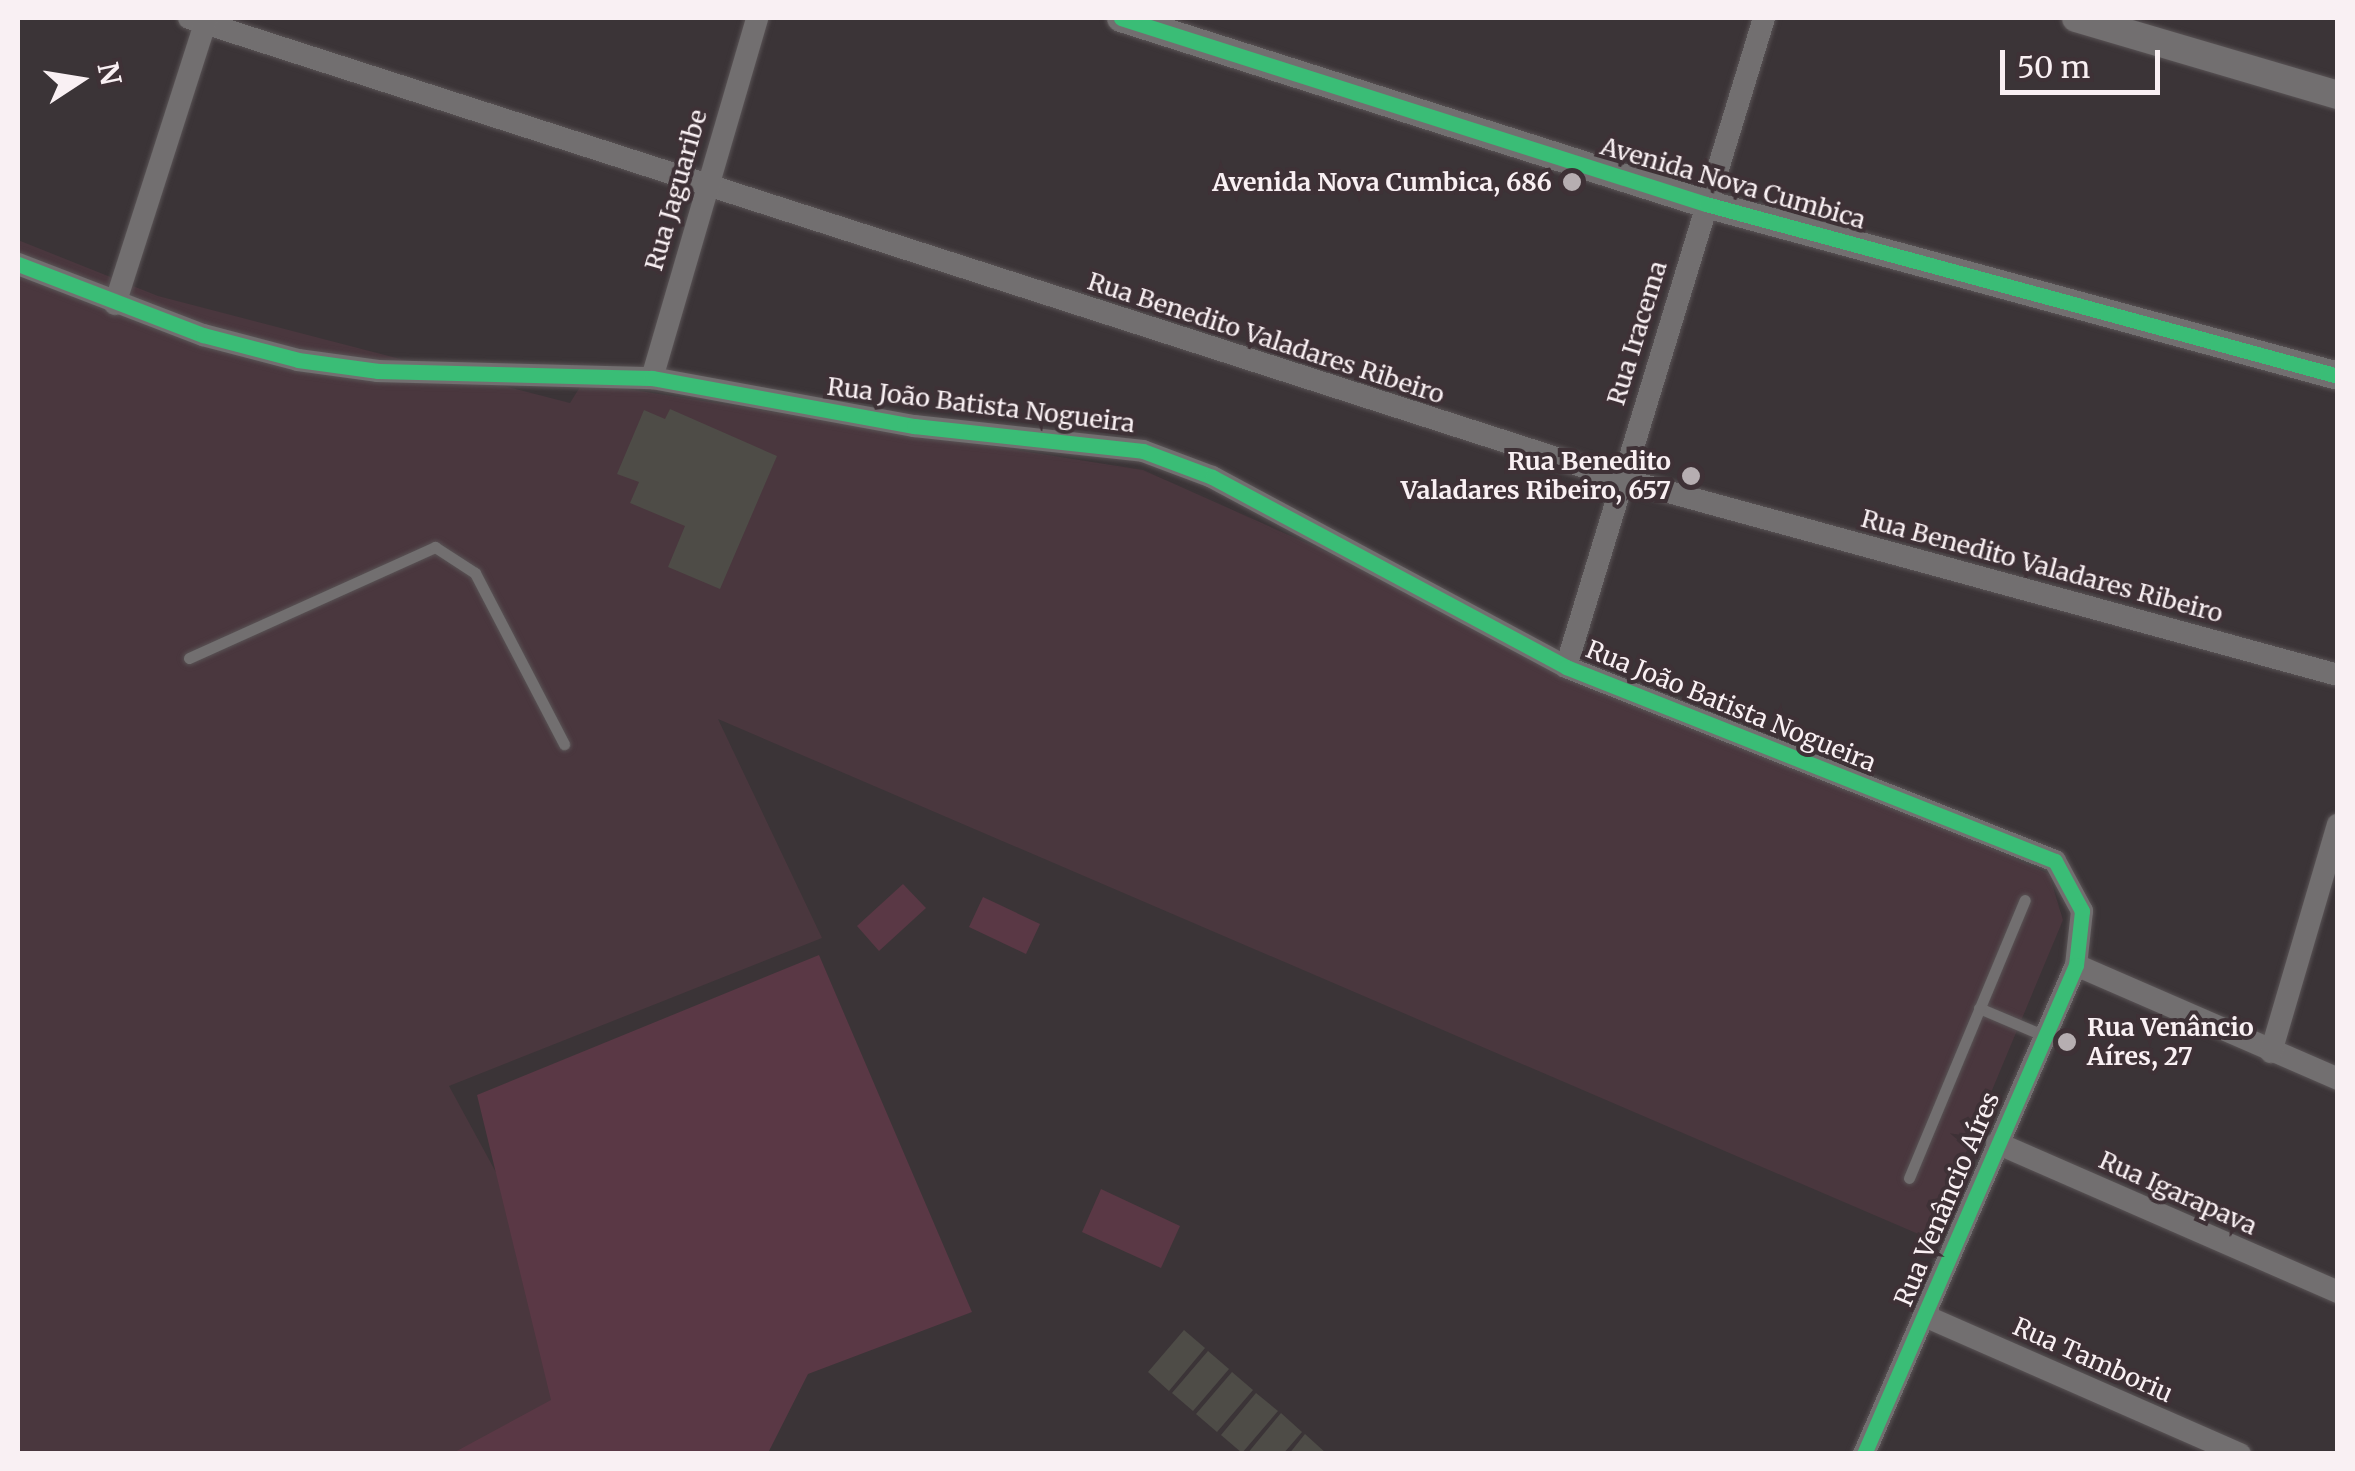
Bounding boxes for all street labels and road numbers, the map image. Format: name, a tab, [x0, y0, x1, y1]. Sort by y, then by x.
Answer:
street label: Rua Jaguaribe	[639, 106, 713, 274]
street label: Avenida Nova Cumbica	[1597, 131, 1869, 235]
street label: Rua Iracema	[1601, 257, 1673, 409]
street label: Rua Benedito Valadares Ribeiro	[1084, 266, 1448, 410]
street label: Rua João Batista Nogueira	[825, 371, 1137, 439]
street label: Rua Benedito Valadares Ribeiro	[1858, 503, 2226, 629]
street label: Rua João Batista Nogueira	[1582, 634, 1880, 778]
street label: Rua Venâncio Aíres	[1888, 1087, 2006, 1311]
street label: Rua Igarapava	[2094, 1145, 2262, 1241]
street label: Rua Tamboriu	[2008, 1311, 2178, 1409]

